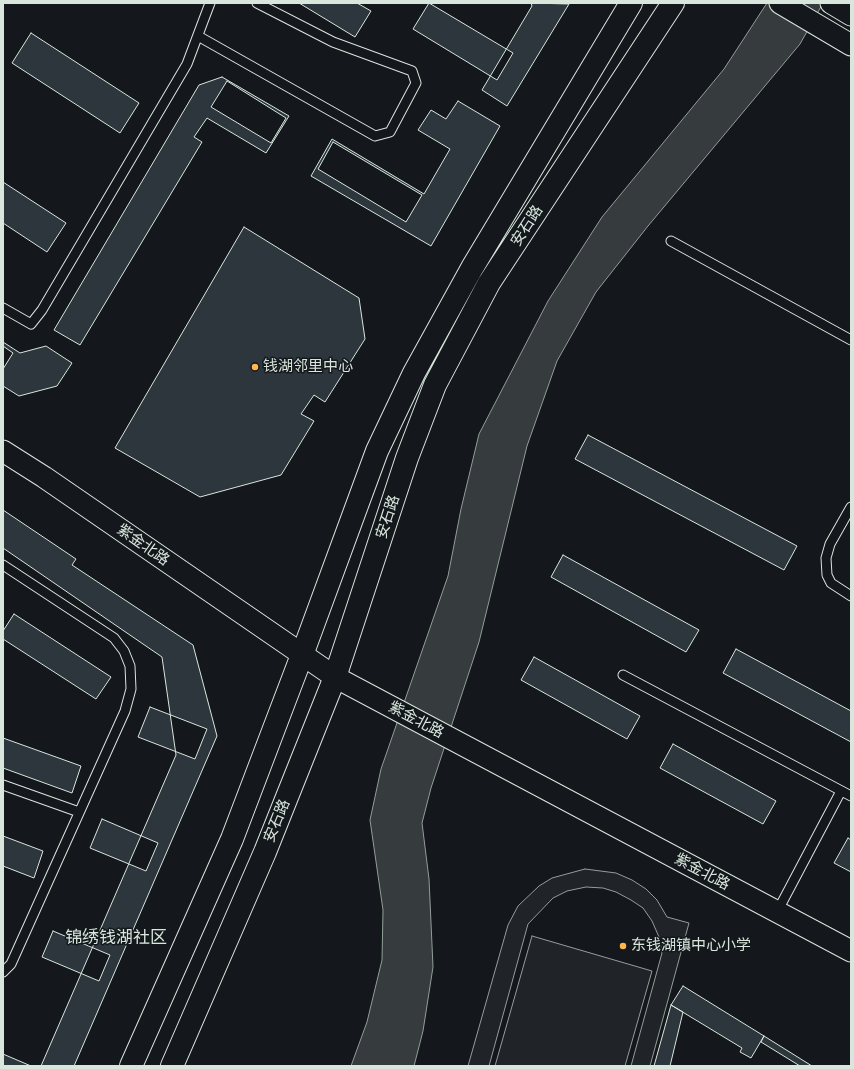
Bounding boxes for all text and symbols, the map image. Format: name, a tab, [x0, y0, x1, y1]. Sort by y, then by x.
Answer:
street label: 安石路	[507, 202, 547, 250]
place label: 钱湖邻里中心	[263, 358, 353, 376]
marker: 钱湖邻里中心	[250, 362, 260, 372]
street label: 安石路	[372, 493, 404, 541]
street label: 紫金北路	[113, 520, 173, 570]
street label: 紫金北路	[385, 698, 447, 742]
street label: 安石路	[260, 797, 294, 845]
street label: 紫金北路	[671, 850, 733, 894]
district label: 锦绣钱湖社区	[65, 928, 167, 948]
place label: 东钱湖镇中心小学	[631, 937, 751, 955]
marker: 东钱湖镇中心小学	[618, 941, 628, 951]

